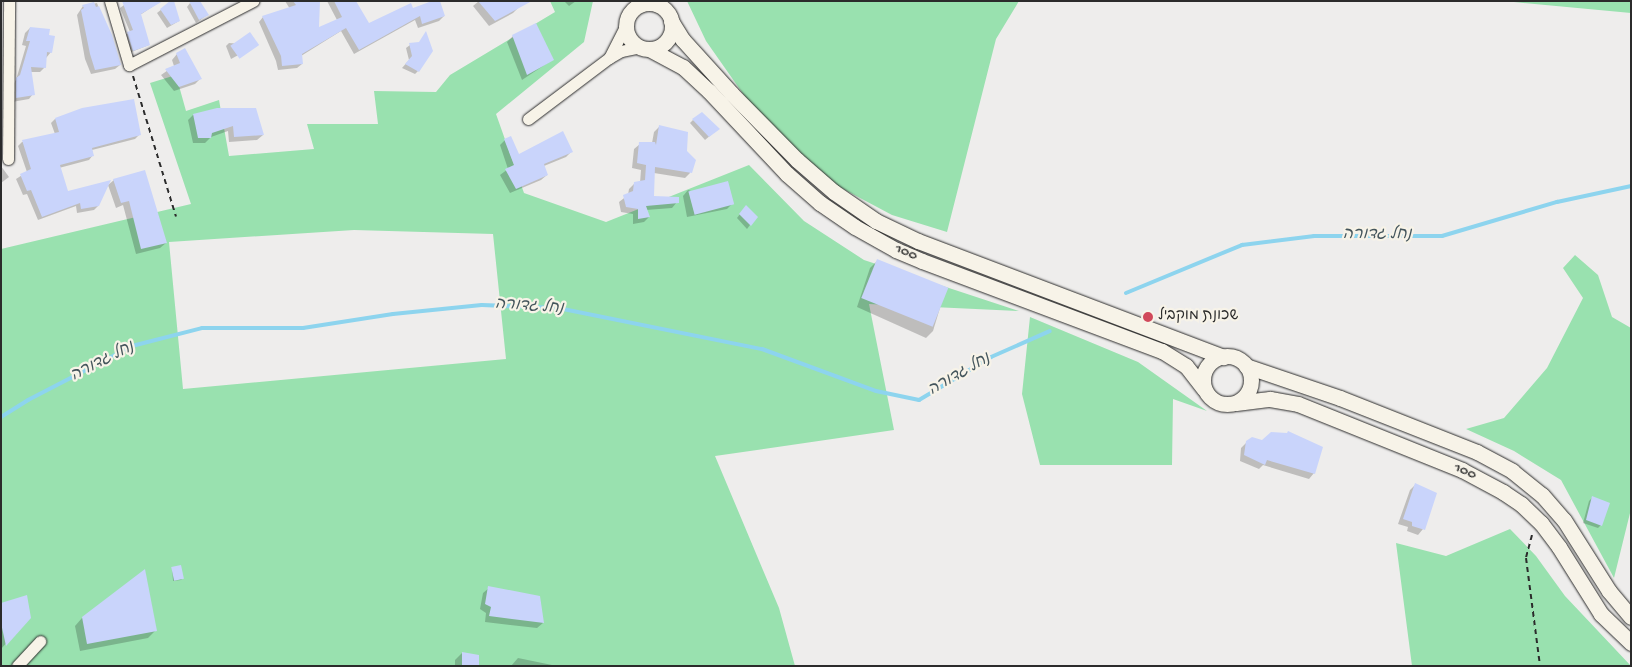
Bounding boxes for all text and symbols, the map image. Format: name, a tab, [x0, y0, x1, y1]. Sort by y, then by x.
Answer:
water label: נחל גדורה	[1343, 226, 1411, 246]
street label: 100	[892, 240, 920, 266]
water label: נחל גדורה	[494, 296, 564, 320]
place label: שכונת מוקביל	[1158, 308, 1238, 326]
marker: שכונת מוקביל	[1142, 311, 1154, 323]
water label: נחל גדורה	[68, 339, 138, 387]
water label: נחל גדורה	[925, 350, 995, 402]
street label: 100	[1451, 459, 1479, 485]

